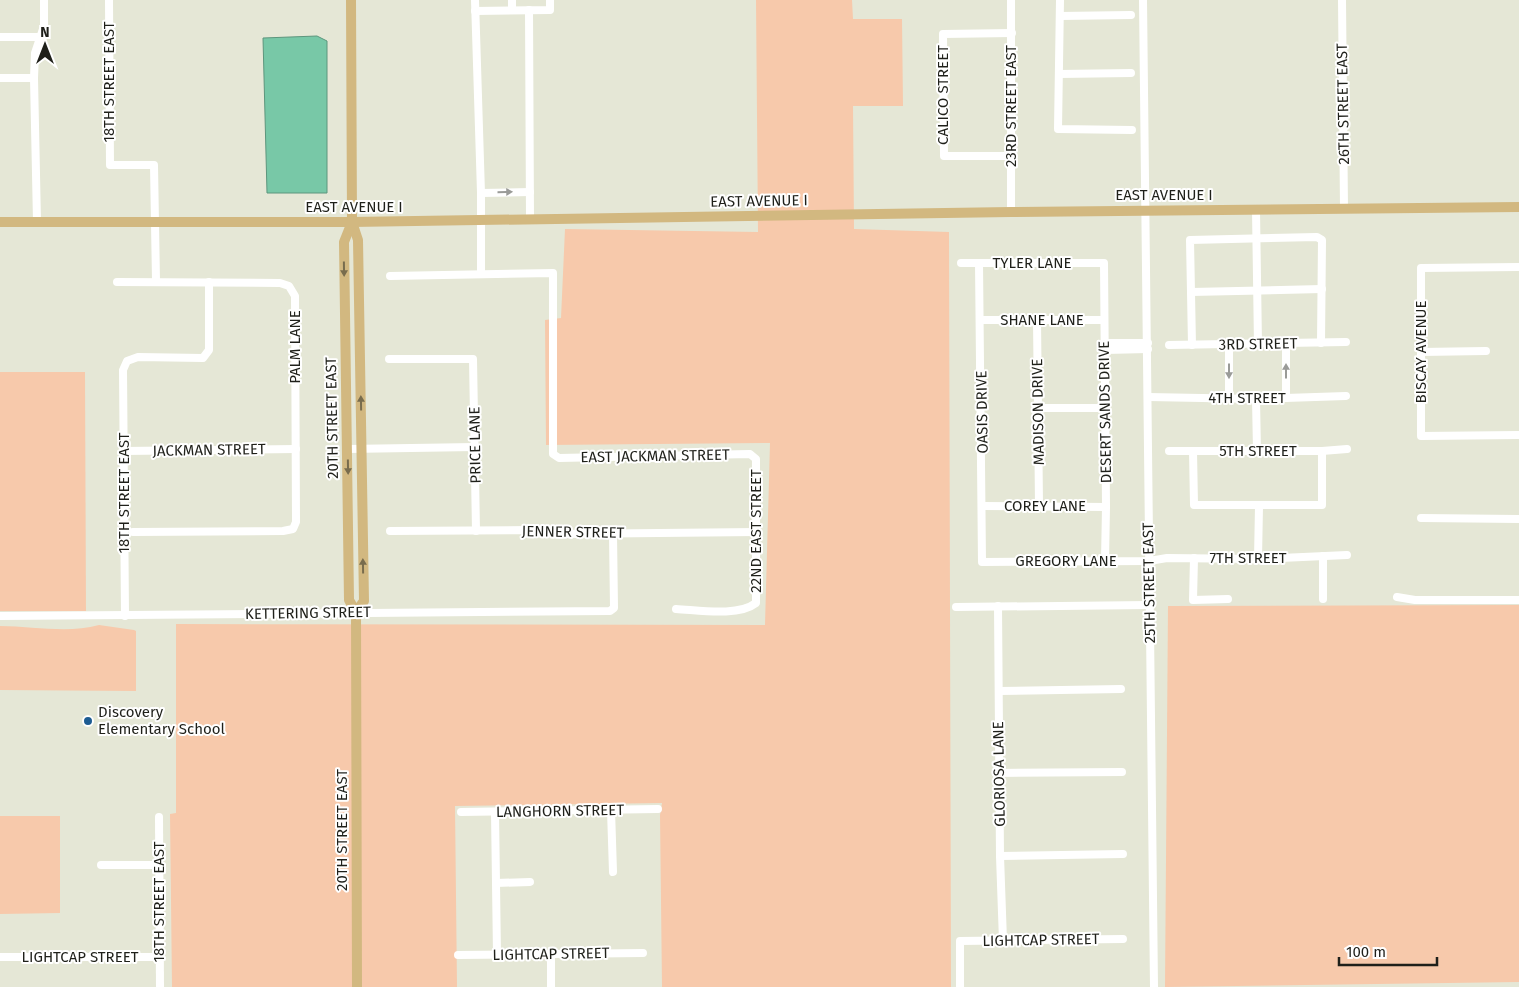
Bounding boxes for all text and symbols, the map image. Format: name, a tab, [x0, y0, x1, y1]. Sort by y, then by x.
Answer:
north arrow	[20, 20, 70, 70]
street label: 18TH STREET EAST	[100, 21, 118, 143]
text: N	[40, 24, 50, 41]
street label: 26TH STREET EAST	[1333, 43, 1353, 165]
street label: CALICO STREET	[934, 45, 952, 145]
street label: 23RD STREET EAST	[1002, 45, 1020, 167]
street label: EAST AVENUE I	[1115, 186, 1213, 204]
one-way arrow	[497, 188, 513, 196]
street label: EAST AVENUE I	[710, 191, 808, 211]
street label: EAST AVENUE I	[305, 198, 403, 216]
street label: TYLER LANE	[993, 254, 1071, 272]
one-way arrow	[340, 261, 348, 277]
street label: BISCAY AVENUE	[1412, 300, 1430, 404]
street label: PALM LANE	[286, 310, 304, 384]
street label: SHANE LANE	[1000, 311, 1084, 329]
street label: 3RD STREET	[1219, 334, 1298, 354]
street label: DESERT SANDS DRIVE	[1095, 341, 1115, 483]
street label: 20TH STREET EAST	[322, 357, 342, 479]
street label: MADISON DRIVE	[1028, 359, 1048, 465]
one-way arrow	[1282, 363, 1290, 379]
one-way arrow	[1225, 364, 1233, 380]
street label: OASIS DRIVE	[972, 370, 992, 454]
street label: 4TH STREET	[1208, 389, 1286, 407]
one-way arrow	[356, 395, 364, 411]
street label: PRICE LANE	[465, 406, 485, 484]
street label: 18TH STREET EAST	[115, 432, 133, 554]
street label: JACKMAN STREET	[152, 440, 266, 460]
street label: 5TH STREET	[1219, 442, 1297, 460]
street label: EAST JACKMAN STREET	[580, 446, 730, 466]
one-way arrow	[344, 459, 352, 475]
street label: 22ND EAST STREET	[747, 469, 765, 593]
street label: COREY LANE	[1004, 497, 1086, 515]
street label: JENNER STREET	[522, 522, 625, 542]
street label: 25TH STREET EAST	[1139, 522, 1159, 644]
street label: 7TH STREET	[1209, 549, 1287, 567]
street label: GREGORY LANE	[1015, 552, 1117, 570]
one-way arrow	[359, 558, 367, 574]
street label: KETTERING STREET	[245, 603, 371, 623]
place label: Discovery Elementary School	[98, 703, 226, 738]
marker: Discovery Elementary School	[82, 715, 94, 727]
street label: GLORIOSA LANE	[989, 721, 1009, 827]
street label: 20TH STREET EAST	[333, 769, 351, 891]
street label: LANGHORN STREET	[496, 801, 624, 821]
street label: 18TH STREET EAST	[150, 841, 168, 963]
street label: LIGHTCAP STREET	[982, 930, 1100, 950]
scale bar	[1339, 934, 1436, 966]
text: 100 m	[1346, 943, 1386, 961]
street label: LIGHTCAP STREET	[492, 944, 610, 964]
street label: LIGHTCAP STREET	[22, 948, 139, 966]

